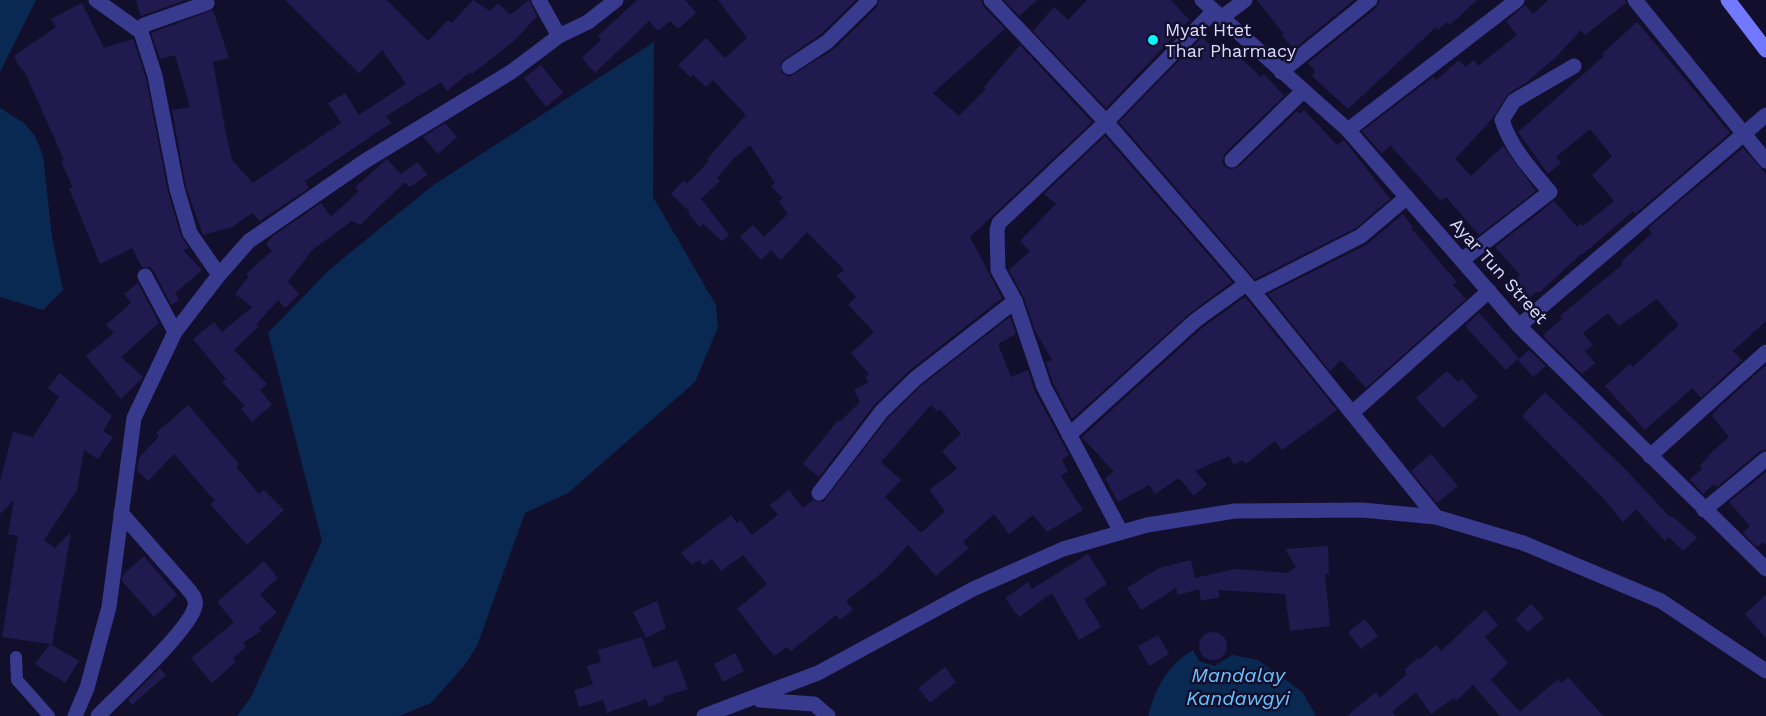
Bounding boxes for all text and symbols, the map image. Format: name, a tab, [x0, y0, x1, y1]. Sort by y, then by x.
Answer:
place label: Myat Htet Thar Pharmacy	[1165, 19, 1297, 61]
marker: Myat Htet Thar Pharmacy	[1146, 33, 1160, 47]
street label: Ayar Tun Street	[1446, 213, 1553, 328]
water label: Mandalay Kandawgyi	[1186, 663, 1291, 710]

